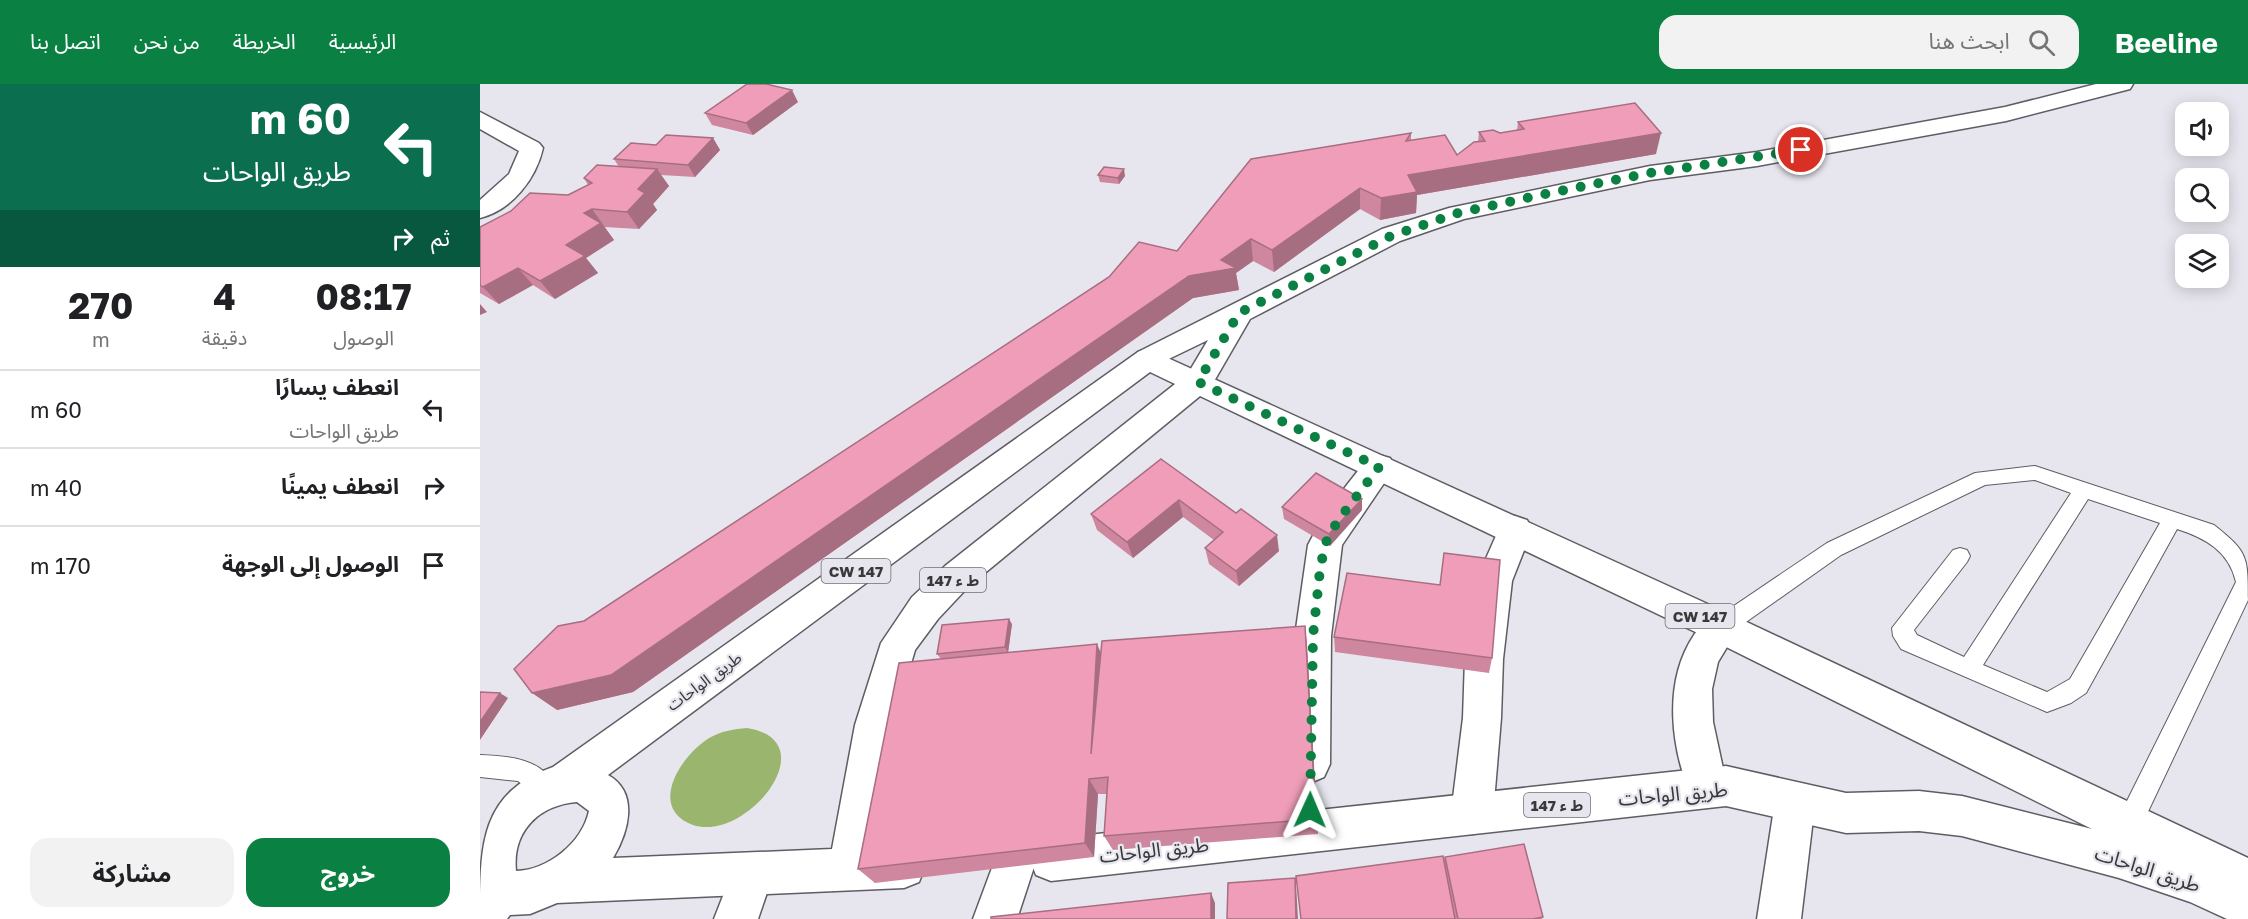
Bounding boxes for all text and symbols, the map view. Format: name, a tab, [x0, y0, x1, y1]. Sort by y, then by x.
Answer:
search box	[1659, 15, 2079, 69]
icon: search	[2025, 26, 2058, 59]
text: Beeline	[2115, 26, 2218, 59]
text: ابحث هنا	[1928, 27, 2010, 54]
text: اتصل بنا	[30, 28, 101, 54]
text: من نحن	[134, 28, 200, 54]
text: الخريطة	[233, 28, 296, 54]
text: الرئيسية	[329, 28, 396, 54]
text: 60 m	[250, 93, 351, 143]
map controls	[2175, 102, 2229, 288]
button: sound	[2175, 102, 2229, 156]
icon: left	[372, 108, 450, 186]
pin	[1775, 124, 1826, 175]
icon: arrive	[1784, 133, 1817, 166]
text: طريق الواحات	[203, 155, 351, 187]
button: search	[2175, 168, 2229, 222]
icon: right	[386, 222, 419, 255]
text: ثم	[431, 224, 450, 251]
button: layers	[2175, 234, 2229, 288]
text: 4	[213, 275, 236, 318]
text: 08:17	[316, 275, 412, 318]
text: 270	[68, 284, 133, 327]
text: دقيقة	[202, 325, 247, 349]
text: الوصول	[333, 325, 394, 349]
text: m	[92, 327, 110, 351]
text: انعطف يسارًا	[275, 373, 399, 400]
icon: left	[417, 393, 450, 426]
text: 60 m	[30, 396, 82, 423]
text: طريق الواحات	[289, 418, 399, 442]
icon: right	[417, 471, 450, 504]
text: انعطف يمينًا	[281, 472, 399, 499]
text: 40 m	[30, 474, 82, 501]
icon: arrive	[417, 549, 450, 582]
text: الوصول إلى الوجهة	[222, 550, 399, 577]
text: 170 m	[30, 552, 91, 579]
road number: CW 147	[822, 559, 890, 583]
road number: ط ء 147	[920, 568, 986, 592]
road number: CW 147	[1666, 604, 1734, 628]
street label: طريق الواحات	[663, 647, 746, 716]
street label: طريق الواحات	[1617, 776, 1729, 812]
position arrow	[1278, 778, 1342, 842]
road number: ط ء 147	[1524, 793, 1590, 817]
street label: طريق الواحات	[1098, 831, 1210, 869]
button: مشاركة	[30, 838, 234, 907]
button: خروج	[246, 838, 450, 907]
street label: طريق الواحات	[2092, 840, 2204, 898]

